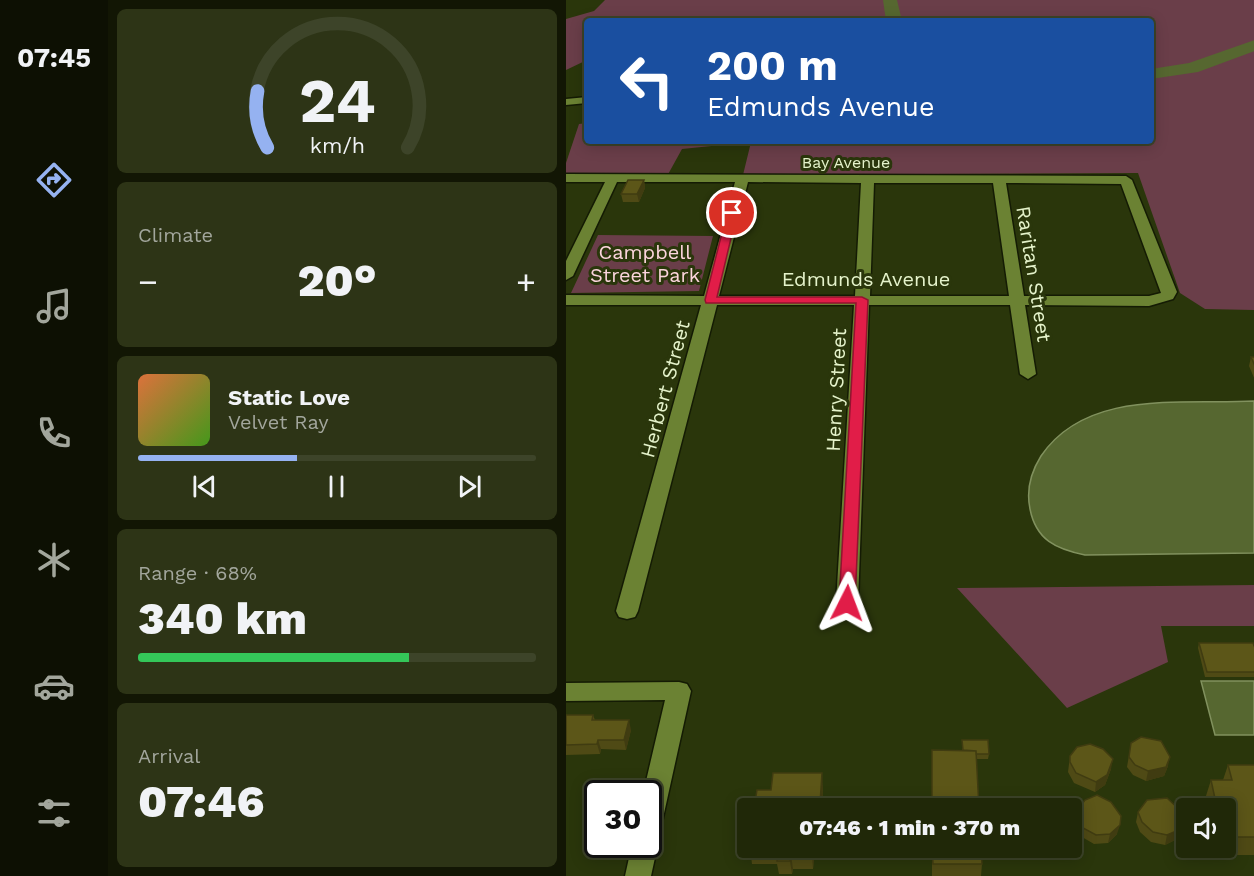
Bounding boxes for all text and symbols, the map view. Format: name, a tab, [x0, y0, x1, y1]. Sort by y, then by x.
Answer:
text: 200 m	[707, 41, 838, 90]
text: 07:45	[17, 42, 91, 74]
icon: left	[608, 42, 686, 120]
text: 24	[299, 64, 375, 137]
text: Edmunds Avenue	[707, 91, 935, 123]
text: km/h	[309, 134, 365, 159]
street label: Bay Avenue	[802, 153, 890, 172]
icon: directions	[33, 159, 75, 201]
pin	[706, 187, 757, 238]
icon: arrive	[715, 196, 748, 229]
street label: Raritan Street	[1011, 204, 1057, 344]
text: Climate	[138, 223, 213, 247]
park label: Campbell Street Park	[590, 240, 700, 287]
text: 20°	[297, 254, 377, 307]
text: −	[138, 262, 158, 301]
text: +	[516, 262, 536, 301]
street label: Edmunds Avenue	[782, 267, 950, 291]
icon: music	[33, 285, 75, 327]
street label: Herbert Street	[635, 317, 695, 460]
street label: Henry Street	[821, 327, 851, 452]
text: Static Love	[228, 385, 350, 410]
text: Velvet Ray	[228, 410, 329, 434]
icon: phone	[33, 412, 75, 454]
icon: previous	[188, 470, 221, 503]
icon: pause	[320, 470, 353, 503]
icon: next	[453, 470, 486, 503]
icon: climate	[33, 539, 75, 581]
text: Range · 68%	[138, 561, 257, 585]
position arrow	[815, 571, 879, 635]
text: 340 km	[138, 592, 307, 645]
icon: car	[33, 665, 75, 707]
text: Arrival	[138, 744, 200, 768]
text: 07:46	[138, 775, 264, 828]
speed limit sign: 30	[584, 780, 662, 858]
icon: filters	[33, 792, 75, 834]
map controls	[1176, 798, 1236, 858]
button: sound	[1176, 798, 1236, 858]
text: 07:46 · 1 min · 370 m	[799, 815, 1020, 840]

